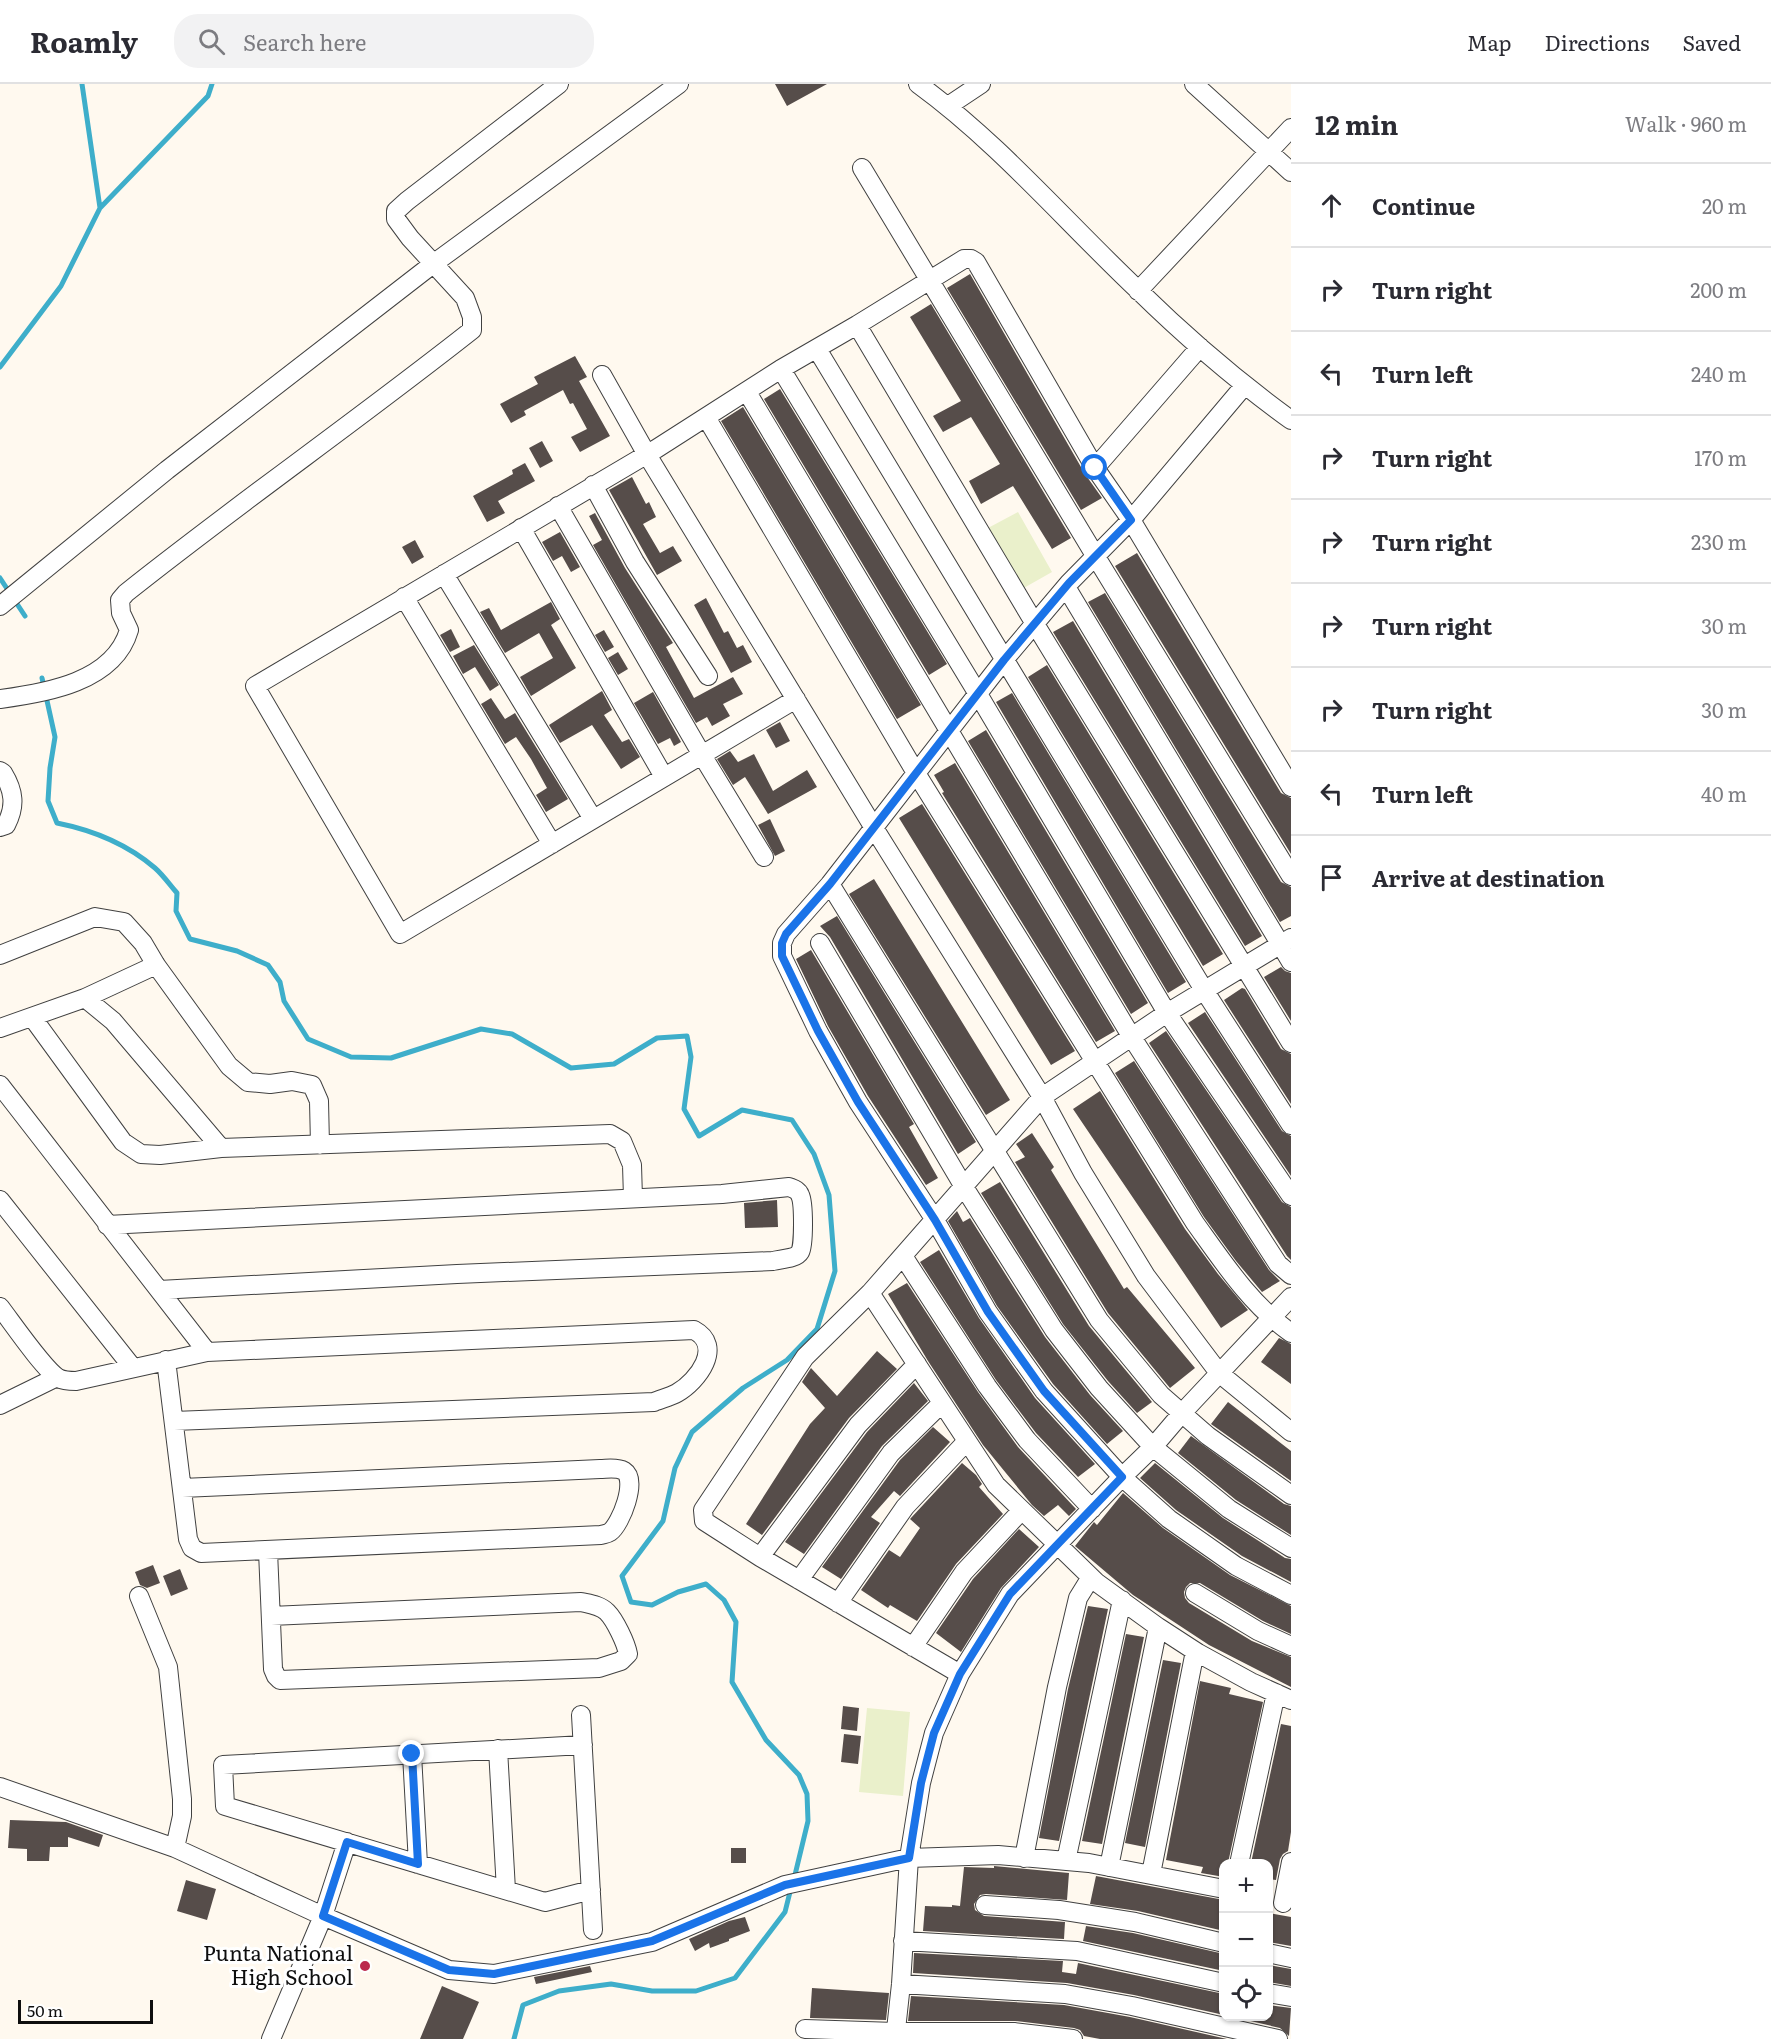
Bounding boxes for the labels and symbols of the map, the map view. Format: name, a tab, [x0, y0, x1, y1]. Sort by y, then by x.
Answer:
route start	[1081, 454, 1107, 480]
route end	[398, 1740, 424, 1766]
place label: Punta National High School	[203, 1936, 353, 1991]
marker: Punta National High School	[358, 1959, 372, 1973]
scale bar	[18, 1997, 153, 2024]

